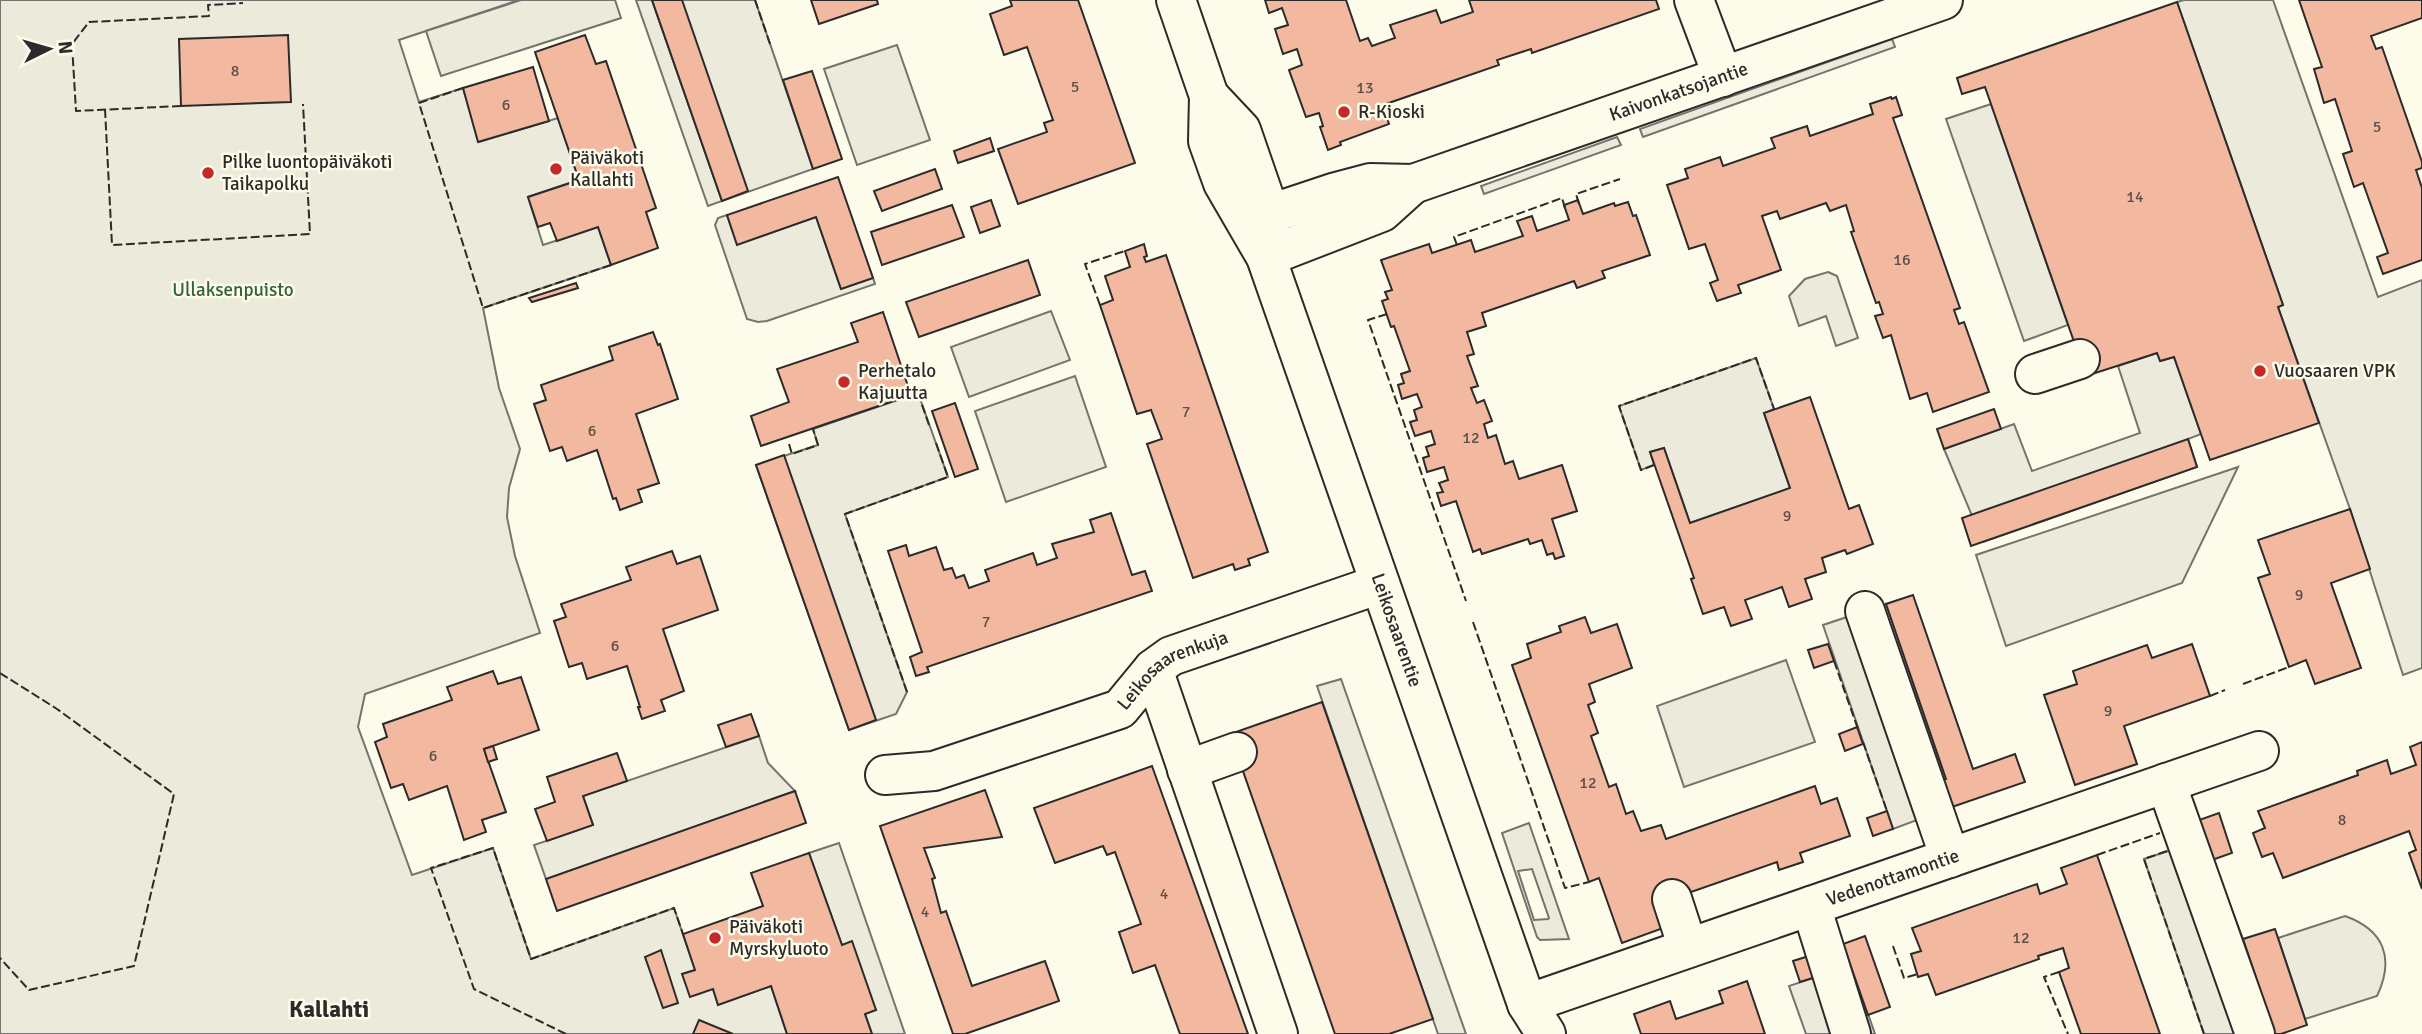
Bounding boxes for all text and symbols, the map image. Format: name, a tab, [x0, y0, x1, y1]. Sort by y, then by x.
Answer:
north arrow	[14, 14, 84, 84]
text: N	[52, 40, 77, 55]
street label: Kaivonkatsojantie	[1606, 57, 1751, 127]
house number: 8	[231, 61, 239, 81]
house number: 5	[1071, 77, 1079, 97]
house number: 13	[1356, 78, 1374, 98]
house number: 6	[502, 95, 510, 115]
place label: R-Kioski	[1358, 100, 1425, 124]
marker: R-Kioski	[1336, 104, 1352, 120]
house number: 5	[2373, 117, 2381, 137]
place label: Päiväkoti Kallahti	[570, 146, 644, 192]
place label: Pilke luontopäiväkoti Taikapolku	[222, 150, 392, 196]
marker: Päiväkoti Kallahti	[548, 161, 564, 177]
marker: Pilke luontopäiväkoti Taikapolku	[200, 165, 216, 181]
house number: 14	[2126, 187, 2144, 207]
house number: 16	[1893, 250, 1911, 270]
park label: Ullaksenpuisto	[172, 278, 294, 302]
place label: Perhetalo Kajuutta	[858, 359, 936, 405]
place label: Vuosaaren VPK	[2274, 359, 2397, 383]
marker: Vuosaaren VPK	[2252, 363, 2268, 379]
marker: Perhetalo Kajuutta	[836, 374, 852, 390]
house number: 7	[1182, 402, 1190, 422]
house number: 6	[588, 421, 596, 441]
house number: 12	[1462, 428, 1480, 448]
house number: 9	[1783, 506, 1791, 526]
street label: Leikosaarentie	[1365, 570, 1427, 690]
house number: 9	[2295, 585, 2303, 605]
house number: 7	[982, 612, 990, 632]
street label: Leikosaarenkuja	[1112, 625, 1231, 715]
house number: 6	[611, 636, 619, 656]
house number: 9	[2104, 701, 2112, 721]
house number: 6	[429, 746, 437, 766]
house number: 12	[1579, 773, 1597, 793]
house number: 8	[2338, 810, 2346, 830]
street label: Vedenottamontie	[1823, 844, 1962, 912]
house number: 4	[1160, 884, 1169, 904]
house number: 4	[921, 902, 930, 922]
place label: Päiväkoti Myrskyluoto	[729, 915, 829, 961]
house number: 12	[2012, 928, 2030, 948]
marker: Päiväkoti Myrskyluoto	[707, 930, 723, 946]
district label: Kallahti	[289, 995, 369, 1024]

